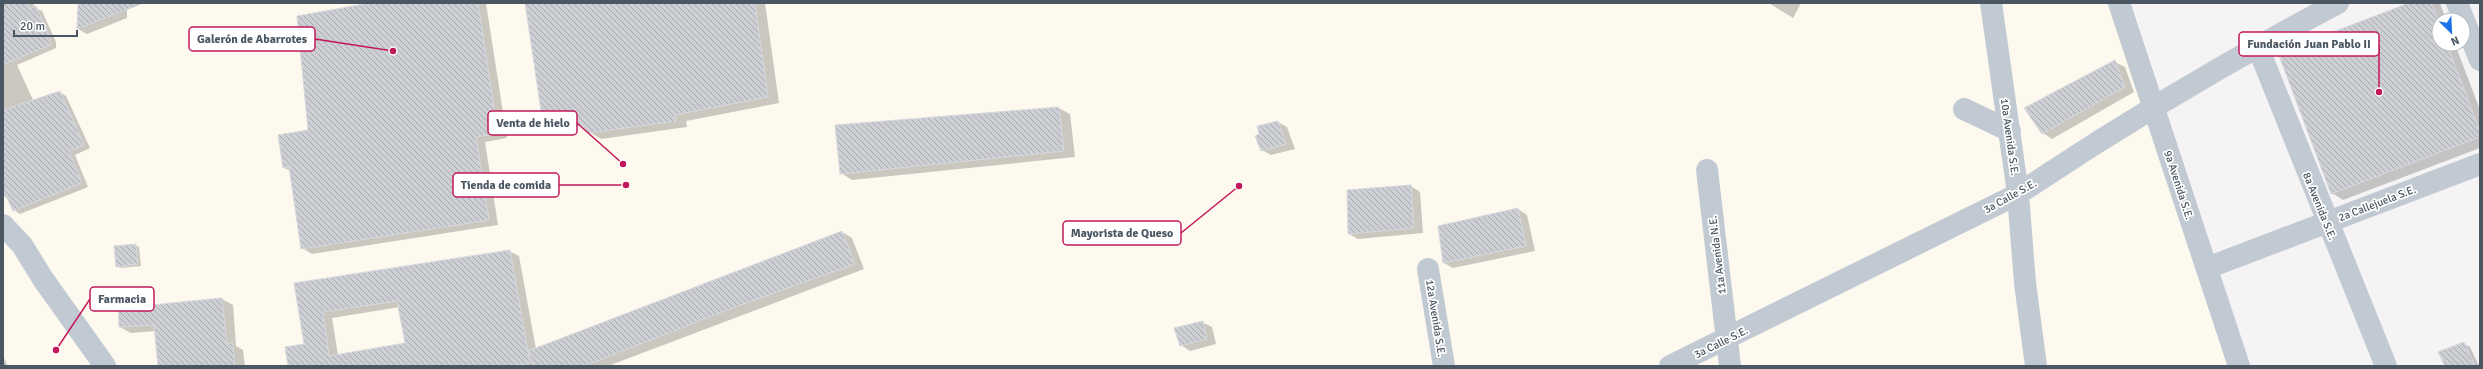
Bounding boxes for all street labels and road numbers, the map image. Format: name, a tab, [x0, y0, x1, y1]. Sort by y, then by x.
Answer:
street label: 10a Avenida S.E.	[1998, 98, 2021, 177]
street label: 9a Avenida S.E.	[2161, 149, 2196, 221]
street label: 8a Avenida S.E.	[2300, 170, 2339, 242]
street label: 3a Calle S.E.	[1982, 177, 2039, 216]
street label: 2a Callejuela S.E.	[2337, 183, 2418, 224]
street label: 11a Avenida N.E.	[1706, 215, 1729, 295]
street label: 12a Avenida S.E.	[1423, 279, 1448, 358]
street label: 3a Calle S.E.	[1692, 324, 1750, 361]

